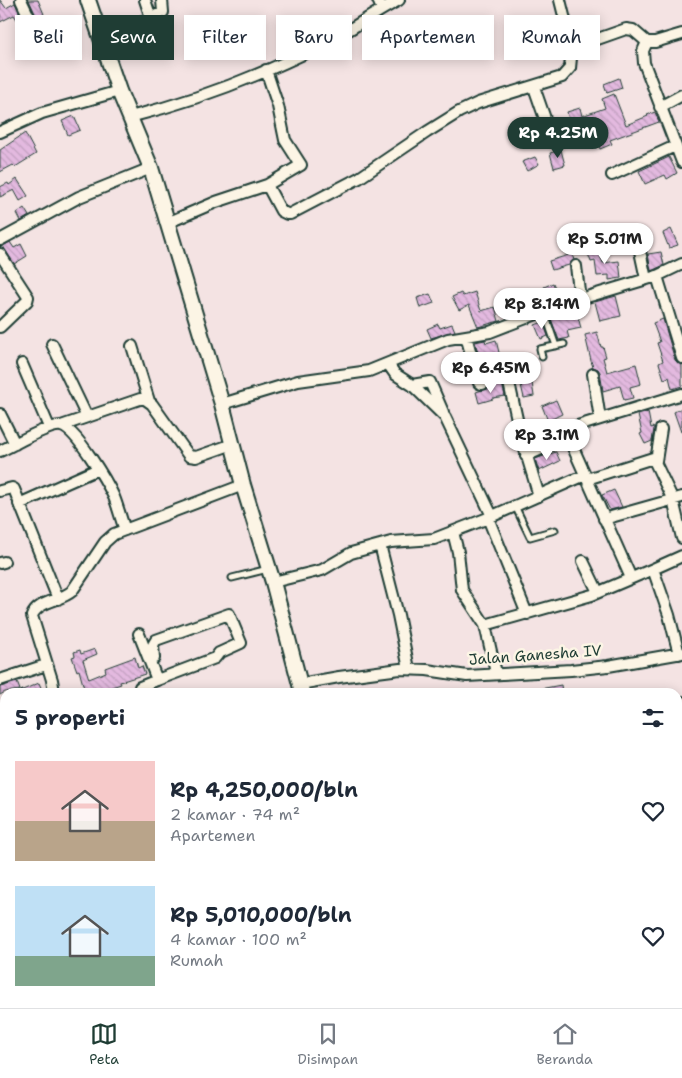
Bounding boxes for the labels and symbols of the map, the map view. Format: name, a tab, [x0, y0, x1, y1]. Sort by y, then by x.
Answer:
pin: Rp 4.25M	[506, 116, 610, 159]
pin: Rp 5.01M	[553, 222, 657, 265]
pin: Rp 8.14M	[490, 288, 594, 330]
pin: Rp 6.45M	[439, 352, 543, 394]
pin: Rp 3.1M	[501, 418, 593, 461]
street label: Jalan Ganesha IV	[468, 640, 602, 670]

